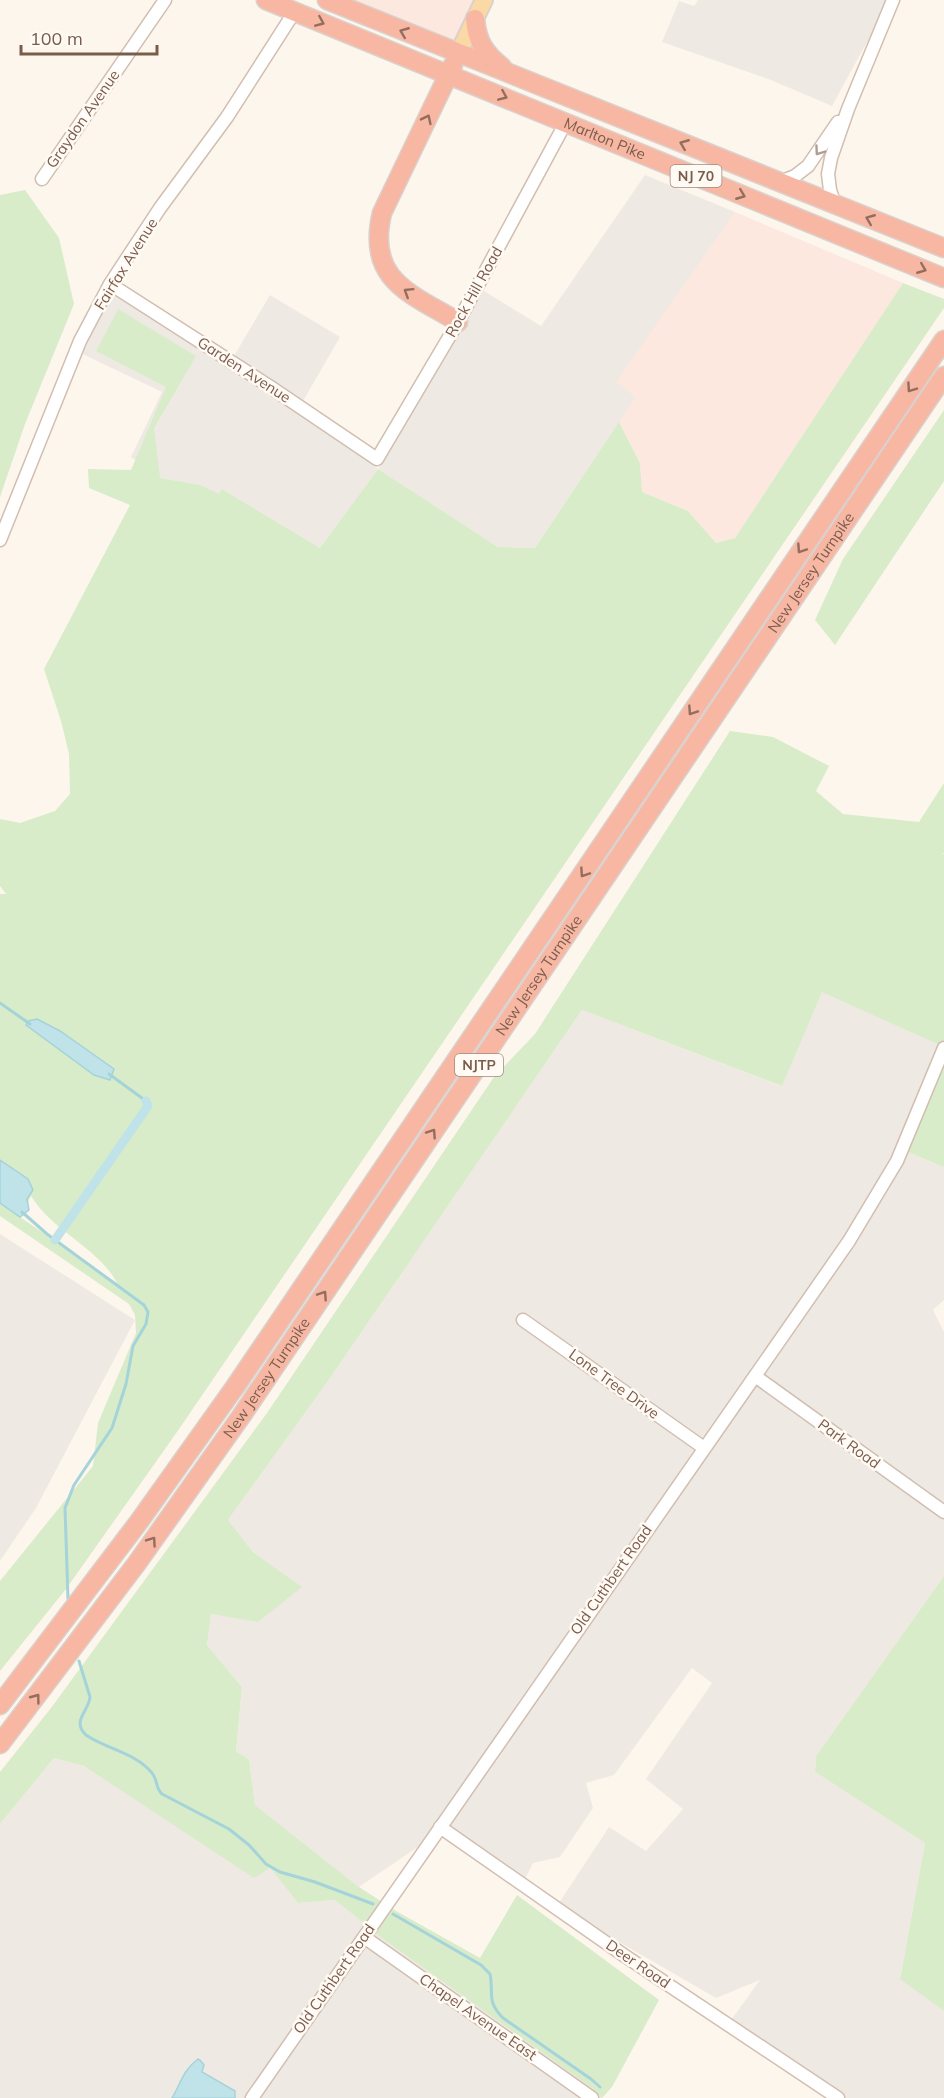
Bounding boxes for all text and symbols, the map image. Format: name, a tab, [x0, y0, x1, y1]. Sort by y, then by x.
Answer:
one-way arrow	[314, 15, 325, 27]
scale bar	[21, 18, 158, 56]
text: 100 m	[30, 27, 83, 50]
one-way arrow	[400, 27, 411, 39]
street label: Graydon Avenue	[42, 66, 124, 172]
one-way arrow	[497, 89, 508, 101]
street label: Marlton Pike	[561, 113, 648, 164]
one-way arrow	[420, 114, 432, 125]
one-way arrow	[679, 139, 690, 151]
one-way arrow	[815, 145, 826, 156]
road number: NJ 70	[670, 165, 722, 187]
one-way arrow	[736, 187, 746, 200]
street label: Fairfax Avenue	[90, 214, 161, 313]
one-way arrow	[865, 214, 876, 226]
street label: Rock Hill Road	[441, 243, 506, 340]
one-way arrow	[915, 262, 926, 274]
one-way arrow	[404, 287, 414, 299]
street label: Garden Avenue	[194, 332, 294, 407]
one-way arrow	[907, 382, 918, 393]
street label: New Jersey Turnpike	[763, 509, 858, 636]
one-way arrow	[797, 543, 808, 554]
one-way arrow	[688, 705, 699, 716]
one-way arrow	[580, 867, 591, 878]
street label: New Jersey Turnpike	[491, 911, 586, 1039]
road number: NJTP	[455, 1054, 503, 1076]
one-way arrow	[425, 1129, 436, 1140]
one-way arrow	[316, 1290, 327, 1301]
street label: New Jersey Turnpike	[219, 1314, 314, 1442]
street label: Lone Tree Drive	[565, 1344, 663, 1423]
street label: Park Road	[814, 1415, 884, 1473]
street label: Old Cuthbert Road	[566, 1521, 656, 1638]
one-way arrow	[145, 1537, 156, 1548]
one-way arrow	[29, 1694, 40, 1705]
street label: Old Cuthbert Road	[289, 1920, 379, 2037]
street label: Deer Road	[602, 1935, 674, 1992]
street label: Chapel Avenue East	[416, 1969, 541, 2064]

